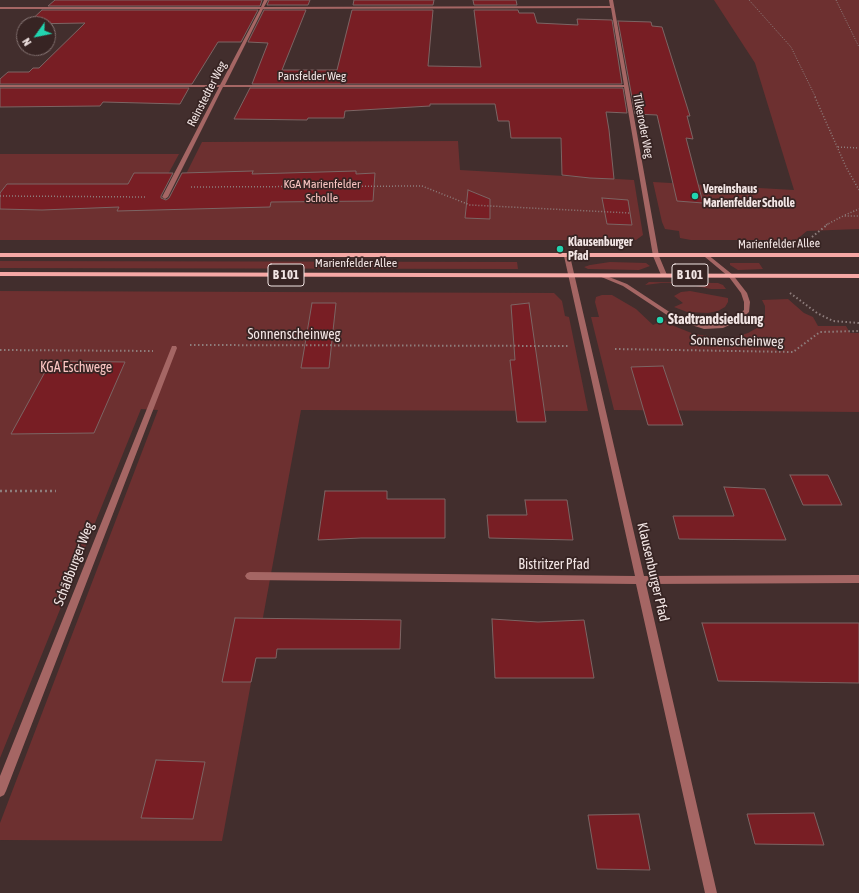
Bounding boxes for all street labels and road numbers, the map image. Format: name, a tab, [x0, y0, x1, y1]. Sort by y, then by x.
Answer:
street label: Reinstedter Weg	[184, 59, 230, 129]
street label: Pansfelder Weg	[278, 69, 346, 83]
street label: Tilkeroder Weg	[630, 92, 656, 160]
street label: Marienfelder Allee	[738, 236, 820, 252]
street label: Marienfelder Allee	[315, 256, 397, 270]
road number: B 101	[268, 264, 304, 286]
road number: B 101	[672, 264, 708, 286]
street label: Sonnenscheinweg	[247, 327, 341, 343]
street label: Sonnenscheinweg	[690, 332, 784, 350]
street label: Schäßburger Weg	[50, 520, 98, 608]
street label: Klausenburger Pfad	[633, 521, 673, 623]
street label: Bistritzer Pfad	[518, 557, 590, 573]

